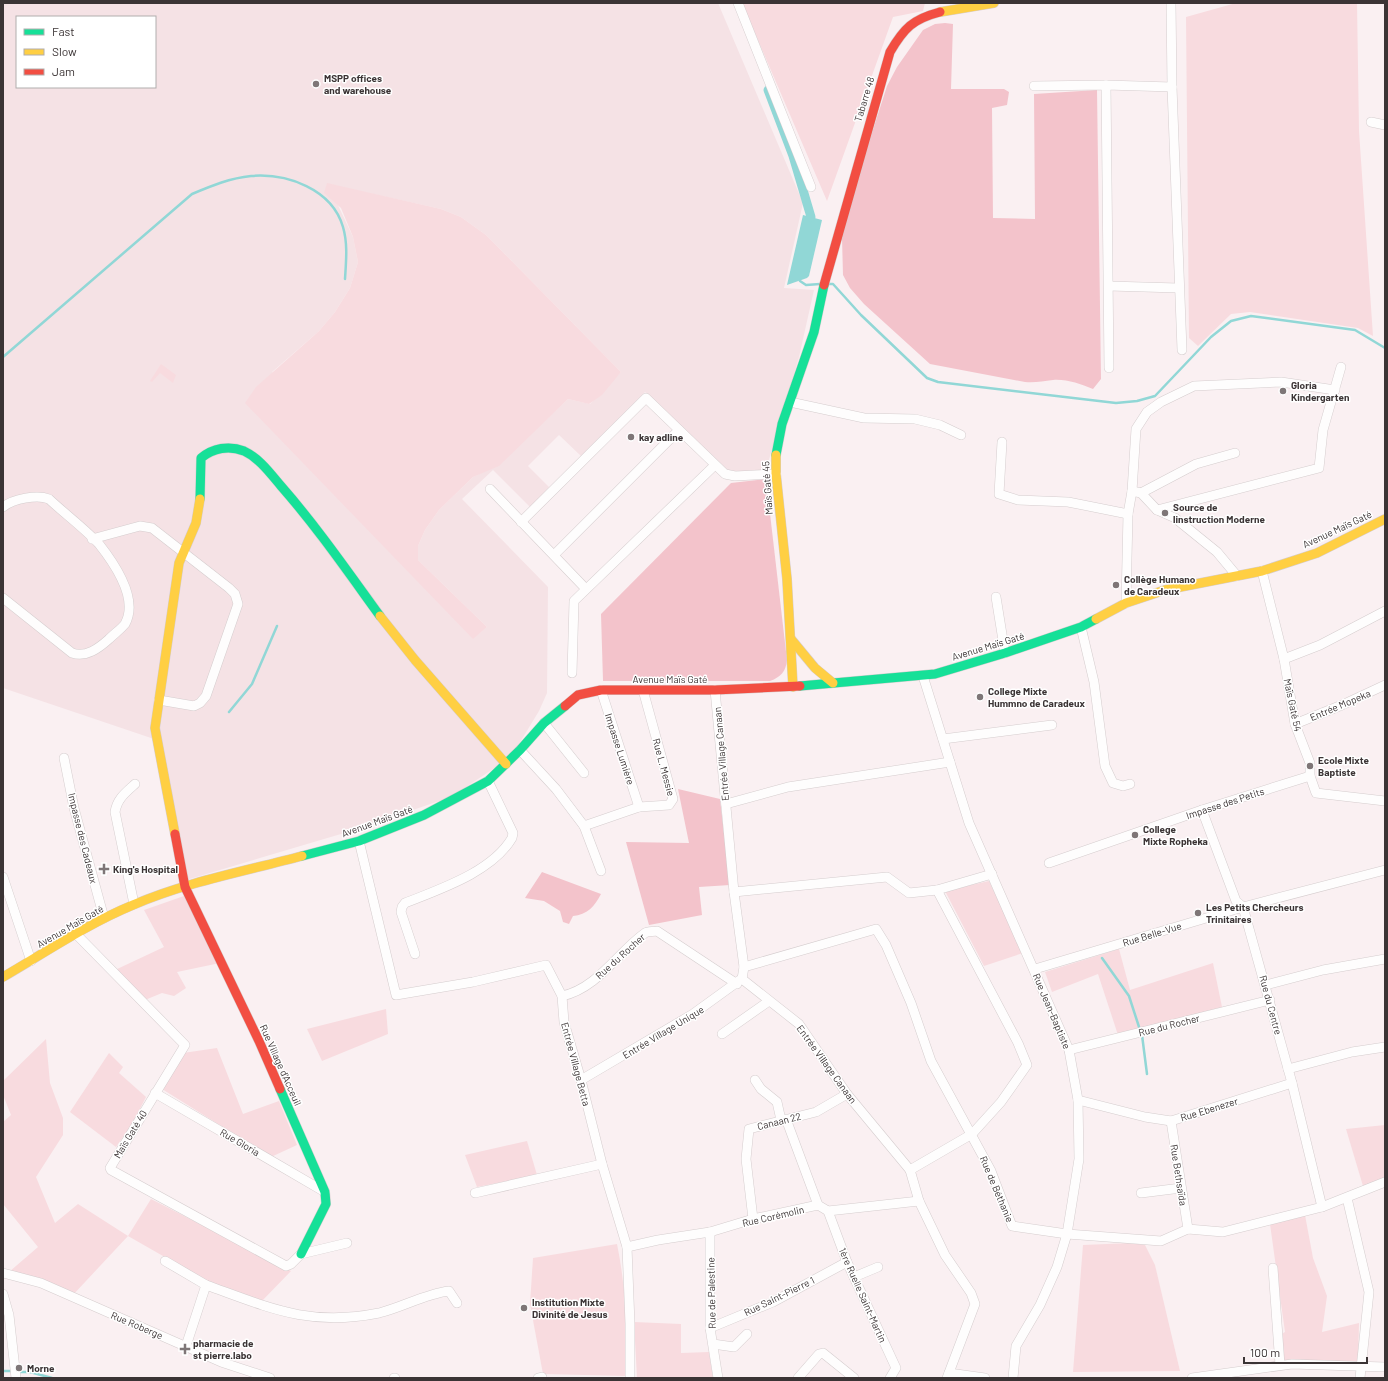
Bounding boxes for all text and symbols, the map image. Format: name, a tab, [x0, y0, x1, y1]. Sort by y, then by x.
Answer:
legend	[16, 16, 156, 88]
text: Fast	[52, 24, 75, 38]
text: Slow	[52, 44, 77, 58]
text: Jam	[52, 64, 75, 78]
place label: MSPP offices and warehouse	[324, 72, 392, 96]
street label: Tabarre 48	[851, 75, 877, 123]
marker: MSPP offices and warehouse	[311, 79, 321, 89]
place label: Gloria Kindergarten	[1291, 379, 1349, 403]
marker: Gloria Kindergarten	[1278, 386, 1288, 396]
place label: kay adline	[639, 431, 684, 443]
marker: kay adline	[626, 432, 636, 442]
street label: Maïs Gaté 45	[759, 461, 775, 515]
place label: Source de linstruction Moderne	[1173, 501, 1265, 525]
marker: Source de linstruction Moderne	[1160, 508, 1170, 518]
street label: Avenue Maïs Gaté	[1301, 508, 1373, 550]
place label: Collège Humano de Caradeux	[1124, 573, 1196, 597]
marker: Collège Humano de Caradeux	[1111, 580, 1121, 590]
street label: Avenue Maïs Gaté	[950, 629, 1026, 663]
street label: Avenue Maïs Gaté	[633, 673, 707, 685]
street label: Maïs Gaté 54	[1282, 677, 1304, 733]
place label: College Mixte Hummno de Caradeux	[988, 685, 1086, 709]
street label: Entrée Mopeka	[1308, 687, 1372, 723]
marker: College Mixte Hummno de Caradeux	[975, 692, 985, 702]
street label: Entrée Village Canaan	[711, 707, 731, 801]
street label: Impasse Lumière	[603, 712, 637, 786]
street label: Rue L. Messie	[651, 737, 677, 797]
place label: Ecole Mixte Baptiste	[1318, 754, 1369, 778]
marker: Ecole Mixte Baptiste	[1305, 761, 1315, 771]
street label: Impasse des Petits	[1184, 785, 1266, 821]
street label: Impasse des Cadeaux	[66, 791, 100, 885]
street label: Avenue Maïs Gaté	[340, 803, 414, 839]
place label: College Mixte Ropheka	[1143, 823, 1208, 847]
marker: College Mixte Ropheka	[1130, 830, 1140, 840]
marker: King's Hospital	[98, 863, 110, 875]
place label: King's Hospital	[113, 863, 178, 875]
place label: Les Petits Chercheurs Trinitaires	[1206, 901, 1304, 925]
street label: Avenue Maïs Gaté	[35, 902, 105, 950]
marker: Les Petits Chercheurs Trinitaires	[1193, 908, 1203, 918]
street label: Rue Belle-Vue	[1121, 919, 1183, 949]
street label: Rue du Rocher	[593, 930, 648, 981]
street label: Rue Jean-Baptiste	[1031, 971, 1073, 1051]
street label: Rue du Centre	[1257, 974, 1285, 1036]
street label: Entrée Village Unique	[620, 1003, 706, 1061]
street label: Rue du Rocher	[1137, 1012, 1201, 1038]
street label: Entrée Village Betta	[559, 1021, 593, 1107]
street label: Entrée Village Canaan	[794, 1022, 860, 1106]
street label: Rue Village d'Acceuil	[258, 1023, 304, 1107]
street label: Rue Ebenezer	[1179, 1094, 1240, 1123]
street label: Maïs Gaté 40	[111, 1108, 149, 1160]
street label: Canaan 22	[756, 1110, 802, 1132]
street label: Rue Gloria	[218, 1126, 262, 1158]
street label: Rue Bethsaïda	[1168, 1143, 1190, 1207]
street label: Rue de Béthanie	[978, 1154, 1016, 1224]
street label: Rue Corémolin	[741, 1203, 805, 1229]
street label: 1ère Ruelle Saint-Martin	[837, 1246, 889, 1344]
street label: Rue de Palestine	[704, 1257, 718, 1329]
street label: Rue Saint-Pierre 1	[742, 1274, 816, 1318]
place label: Institution Mixte Divinité de Jesus	[532, 1296, 608, 1320]
marker: Institution Mixte Divinité de Jesus	[519, 1303, 529, 1313]
street label: Rue Roberge	[109, 1309, 165, 1341]
place label: pharmacie de st pierre.labo	[193, 1337, 254, 1361]
scale bar	[1244, 1339, 1367, 1365]
marker: pharmacie de st pierre.labo	[180, 1344, 190, 1354]
text: 100 m	[1250, 1345, 1280, 1359]
place label: Morne	[27, 1362, 55, 1374]
marker: Morne	[14, 1363, 24, 1373]

